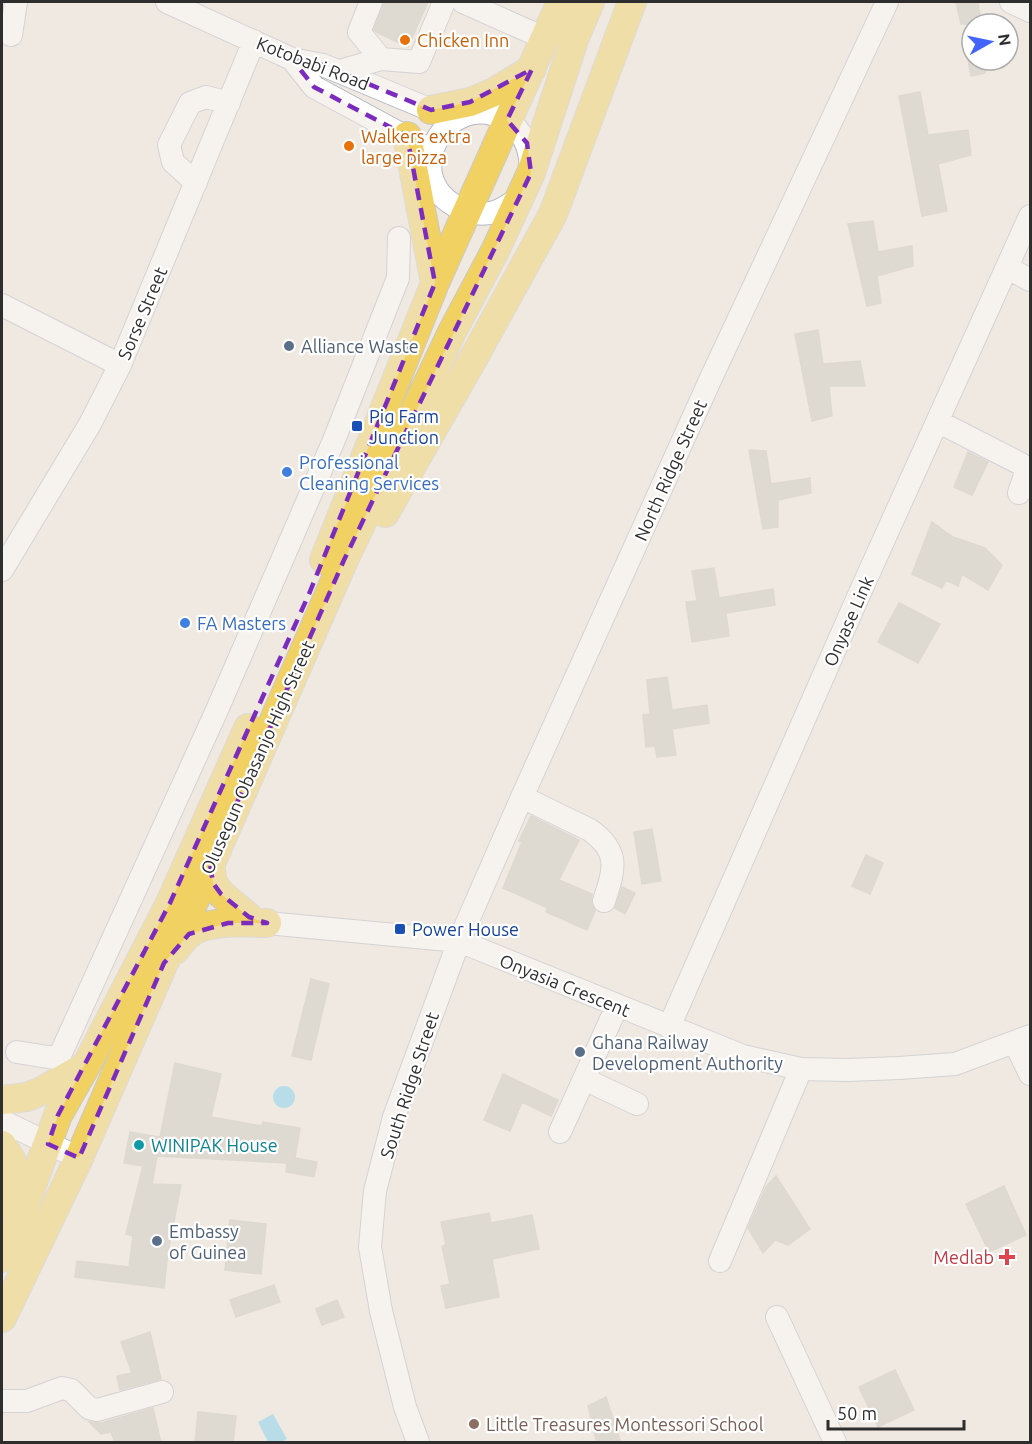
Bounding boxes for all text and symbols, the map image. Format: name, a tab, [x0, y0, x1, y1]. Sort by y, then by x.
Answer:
north arrow	[960, 12, 1020, 72]
place label: Chicken Inn	[417, 30, 509, 50]
street label: Kotobabi Road	[254, 32, 372, 94]
text: N	[995, 32, 1015, 47]
marker: Chicken Inn	[398, 33, 412, 47]
place label: Walkers extra large pizza	[361, 126, 471, 167]
marker: Walkers extra large pizza	[342, 139, 356, 153]
street label: Sorse Street	[113, 264, 171, 362]
place label: Alliance Waste	[301, 336, 419, 356]
marker: Alliance Waste	[282, 339, 296, 353]
street label: North Ridge Street	[630, 396, 710, 544]
place label: Pig Farm Junction	[369, 406, 439, 447]
marker: Pig Farm Junction	[350, 419, 364, 433]
place label: Professional Cleaning Services	[299, 452, 439, 493]
marker: Professional Cleaning Services	[280, 465, 294, 479]
street label: Onyase Link	[819, 573, 877, 669]
place label: FA Masters	[197, 613, 286, 633]
marker: FA Masters	[178, 616, 192, 630]
street label: Olusegun Obasanjo High Street	[196, 637, 318, 877]
place label: Power House	[412, 919, 519, 939]
marker: Power House	[393, 922, 407, 936]
street label: Onyasia Crescent	[497, 950, 633, 1020]
street label: South Ridge Street	[376, 1009, 442, 1161]
place label: Ghana Railway Development Authority	[592, 1032, 783, 1073]
marker: Ghana Railway Development Authority	[573, 1045, 587, 1059]
place label: WINIPAK House	[151, 1135, 278, 1155]
marker: WINIPAK House	[132, 1138, 146, 1152]
place label: Embassy of Guinea	[169, 1221, 247, 1262]
marker: Embassy of Guinea	[150, 1234, 164, 1248]
place label: Medlab	[933, 1247, 994, 1267]
marker: Medlab	[998, 1248, 1016, 1266]
scale bar	[828, 1393, 964, 1431]
text: 50 m	[837, 1403, 877, 1423]
place label: Little Treasures Montessori School	[486, 1414, 764, 1434]
marker: Little Treasures Montessori School	[467, 1417, 481, 1431]

